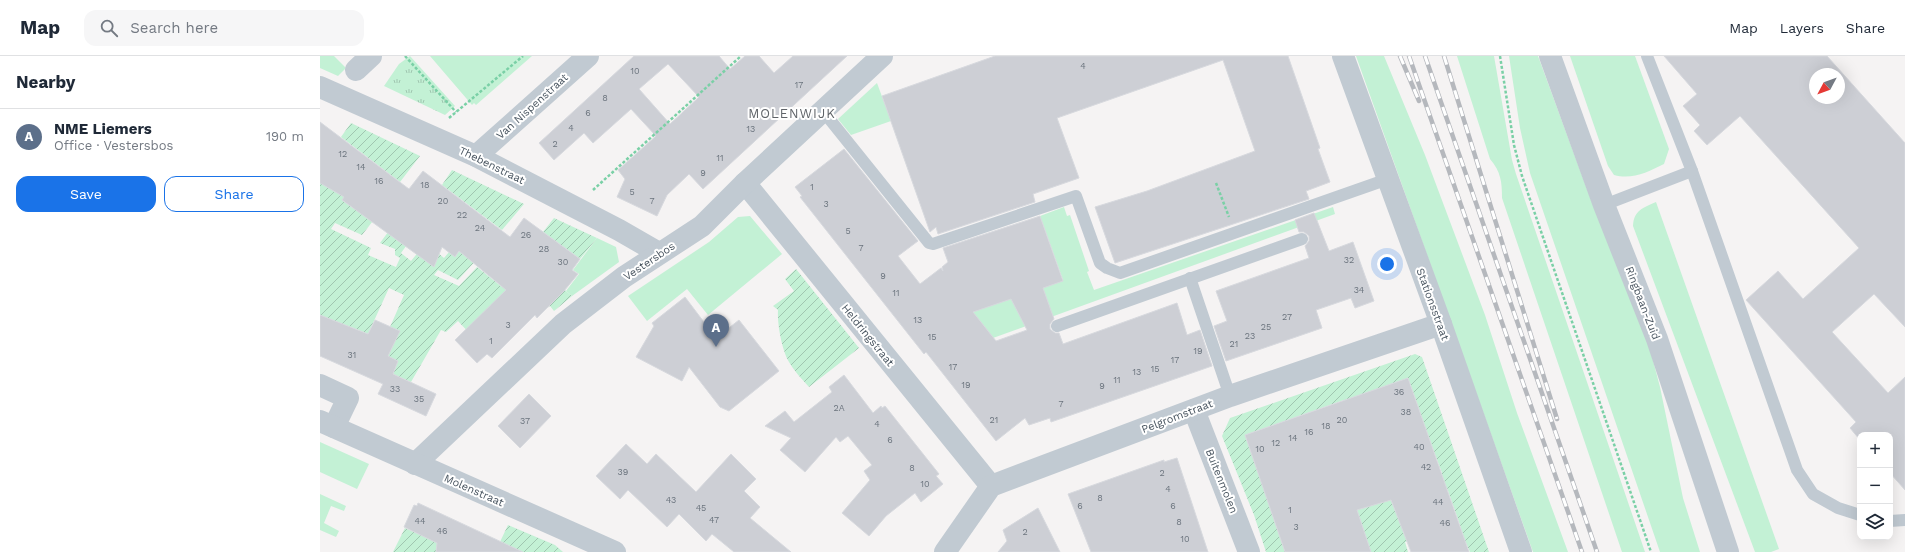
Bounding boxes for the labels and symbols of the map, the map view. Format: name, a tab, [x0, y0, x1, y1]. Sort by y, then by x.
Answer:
house number: 4	[1080, 61, 1086, 71]
house number: 10	[630, 66, 640, 76]
north arrow	[1809, 68, 1845, 104]
street label: Van Nispenstraat	[494, 71, 571, 142]
house number: 17	[795, 80, 803, 90]
house number: 8	[602, 93, 608, 103]
district label: MOLENWIJK	[748, 106, 836, 121]
house number: 6	[585, 108, 591, 118]
house number: 4	[568, 123, 574, 133]
house number: 13	[747, 124, 755, 134]
house number: 2	[552, 139, 558, 149]
street label: Thebenstraat	[457, 144, 527, 187]
house number: 12	[339, 149, 347, 159]
house number: 11	[716, 153, 724, 163]
house number: 14	[356, 162, 366, 172]
house number: 9	[700, 168, 706, 178]
house number: 16	[375, 176, 383, 186]
house number: 18	[420, 180, 430, 190]
house number: 1	[810, 182, 814, 192]
house number: 5	[629, 187, 635, 197]
house number: 20	[438, 196, 449, 206]
house number: 7	[649, 196, 655, 206]
house number: 3	[823, 199, 829, 209]
house number: 22	[457, 210, 467, 220]
house number: 24	[475, 223, 486, 233]
house number: 5	[845, 226, 851, 236]
house number: 26	[521, 230, 531, 240]
street label: Vestersbos	[621, 239, 678, 283]
house number: 7	[858, 243, 864, 253]
house number: 28	[539, 244, 549, 254]
your location	[1377, 254, 1397, 274]
house number: 32	[1344, 255, 1354, 265]
house number: 30	[558, 257, 569, 267]
street label: Ringbaan-Zuid	[1623, 265, 1662, 342]
street label: Stationsstraat	[1413, 266, 1452, 342]
house number: 9	[880, 271, 886, 281]
house number: 34	[1354, 285, 1365, 295]
house number: 11	[892, 288, 900, 298]
street label: Heldringstraat	[839, 302, 897, 369]
house number: 27	[1282, 312, 1292, 322]
pin: A	[703, 314, 729, 347]
house number: 13	[914, 315, 922, 325]
house number: 3	[505, 320, 511, 330]
house number: 25	[1261, 322, 1271, 332]
house number: 23	[1245, 331, 1255, 341]
house number: 15	[928, 332, 936, 342]
house number: 1	[489, 336, 493, 346]
house number: 21	[1230, 339, 1238, 349]
house number: 19	[1193, 346, 1203, 356]
house number: 31	[348, 350, 356, 360]
house number: 17	[1171, 355, 1179, 365]
house number: 17	[949, 362, 957, 372]
house number: 15	[1151, 364, 1159, 374]
house number: 13	[1133, 367, 1141, 377]
house number: 11	[1113, 375, 1121, 385]
house number: 19	[961, 380, 971, 390]
house number: 9	[1099, 381, 1105, 391]
house number: 33	[390, 384, 400, 394]
house number: 36	[1394, 387, 1404, 397]
house number: 35	[414, 394, 424, 404]
street label: Pelgromstraat	[1140, 397, 1215, 436]
house number: 7	[1058, 399, 1064, 409]
house number: 2A	[833, 403, 845, 413]
house number: 38	[1401, 407, 1411, 417]
house number: 21	[990, 415, 998, 425]
house number: 20	[1337, 415, 1348, 425]
house number: 37	[520, 416, 530, 426]
house number: 4	[874, 419, 880, 429]
house number: 18	[1321, 421, 1331, 431]
house number: 16	[1305, 427, 1313, 437]
house number: 14	[1288, 433, 1298, 443]
house number: 6	[887, 435, 893, 445]
house number: 12	[1272, 438, 1280, 448]
house number: 40	[1413, 442, 1425, 452]
house number: 10	[1255, 444, 1265, 454]
street label: Buitenmolen	[1203, 447, 1240, 515]
house number: 42	[1421, 462, 1431, 472]
house number: 8	[909, 463, 915, 473]
house number: 39	[618, 467, 628, 477]
house number: 2	[1159, 468, 1165, 478]
street label: Molenstraat	[442, 471, 506, 510]
house number: 10	[920, 479, 930, 489]
house number: 4	[1165, 484, 1171, 494]
house number: 8	[1097, 493, 1103, 503]
house number: 43	[666, 495, 676, 505]
house number: 44	[1433, 497, 1444, 507]
house number: 6	[1077, 501, 1083, 511]
house number: 6	[1170, 501, 1176, 511]
house number: 45	[696, 503, 706, 513]
house number: 1	[1288, 505, 1292, 515]
house number: 47	[709, 515, 719, 525]
house number: 44	[415, 516, 426, 526]
house number: 8	[1176, 517, 1182, 527]
house number: 46	[1440, 518, 1450, 528]
house number: 3	[1293, 522, 1299, 532]
house number: 46	[437, 526, 447, 536]
house number: 2	[1022, 527, 1028, 537]
house number: 10	[1180, 534, 1190, 544]

